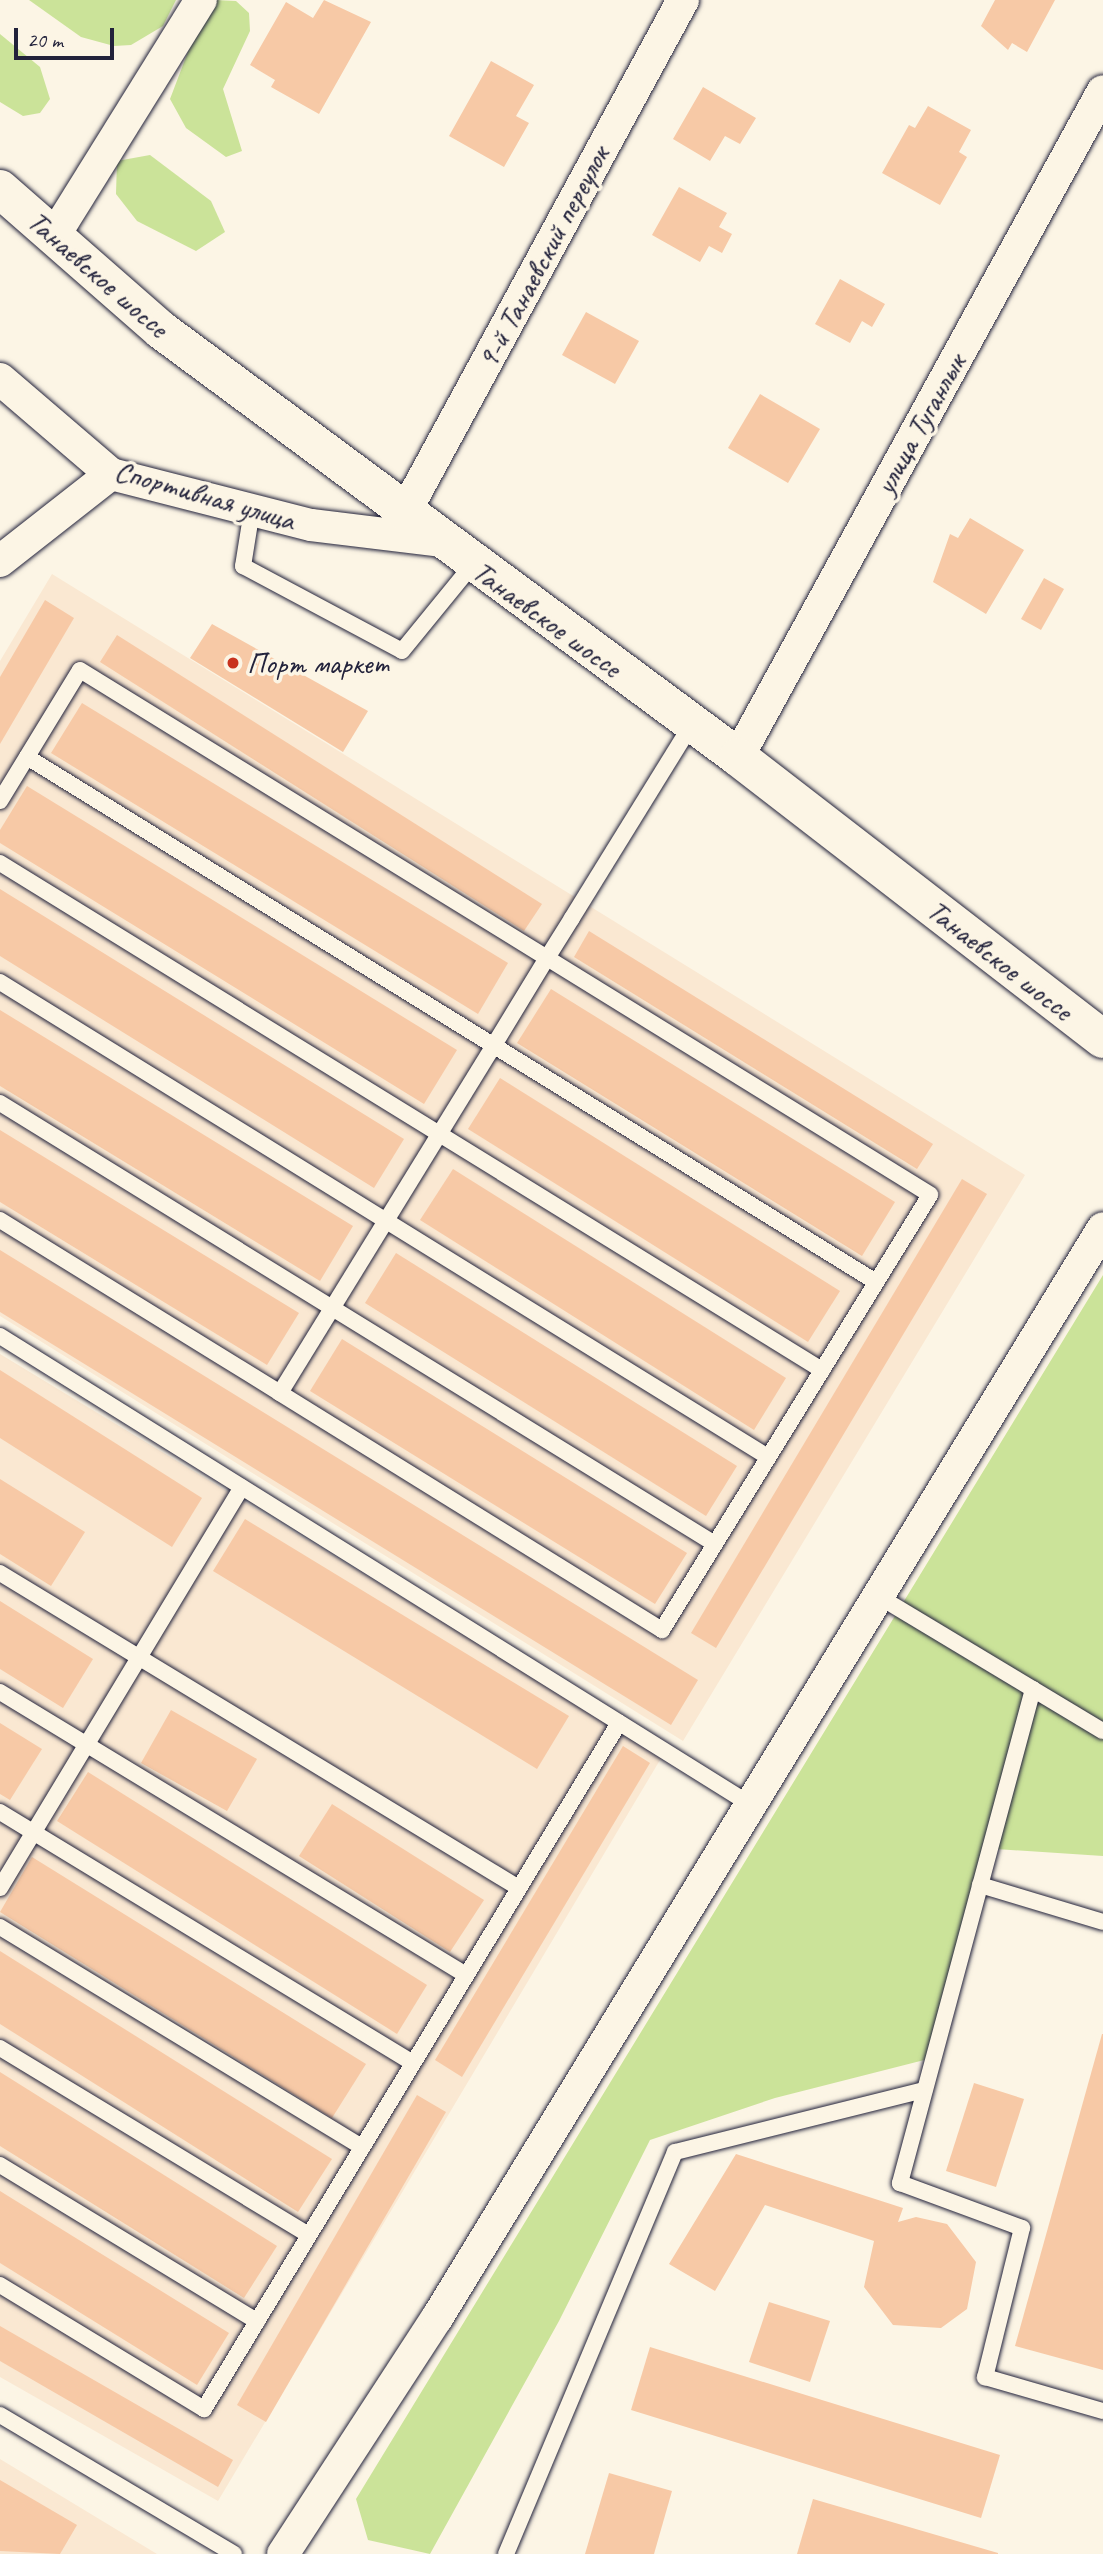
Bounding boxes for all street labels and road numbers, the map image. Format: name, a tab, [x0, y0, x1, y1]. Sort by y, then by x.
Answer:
street label: 9-й Танаевский переулок	[469, 140, 617, 374]
street label: Танаевское шоссе	[20, 203, 176, 345]
street label: улица Туганлык	[866, 347, 974, 501]
street label: Спортивная улица	[110, 452, 300, 538]
street label: Танаевское шоссе	[465, 553, 629, 685]
street label: Танаевское шоссе	[919, 891, 1081, 1029]

